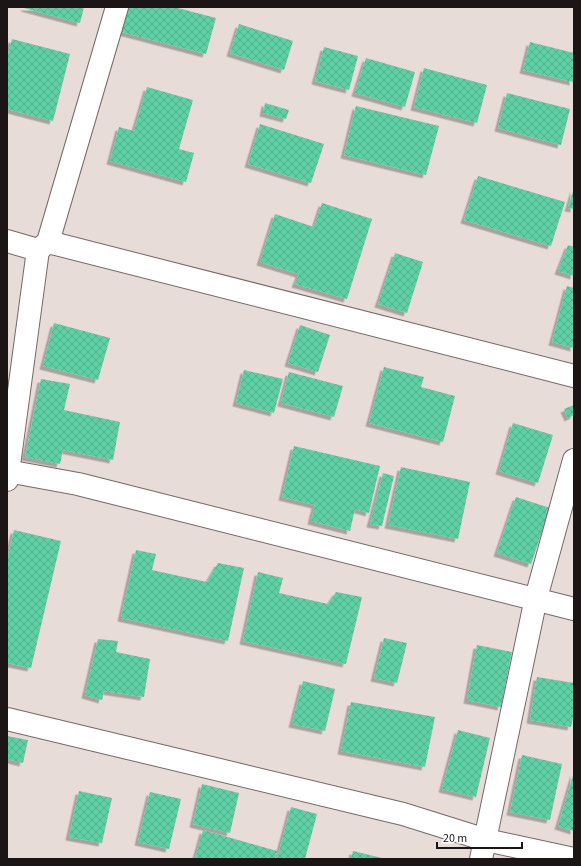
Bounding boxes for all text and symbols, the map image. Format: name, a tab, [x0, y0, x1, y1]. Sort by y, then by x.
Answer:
scale bar	[437, 824, 522, 850]
text: 20 m	[443, 830, 467, 847]

